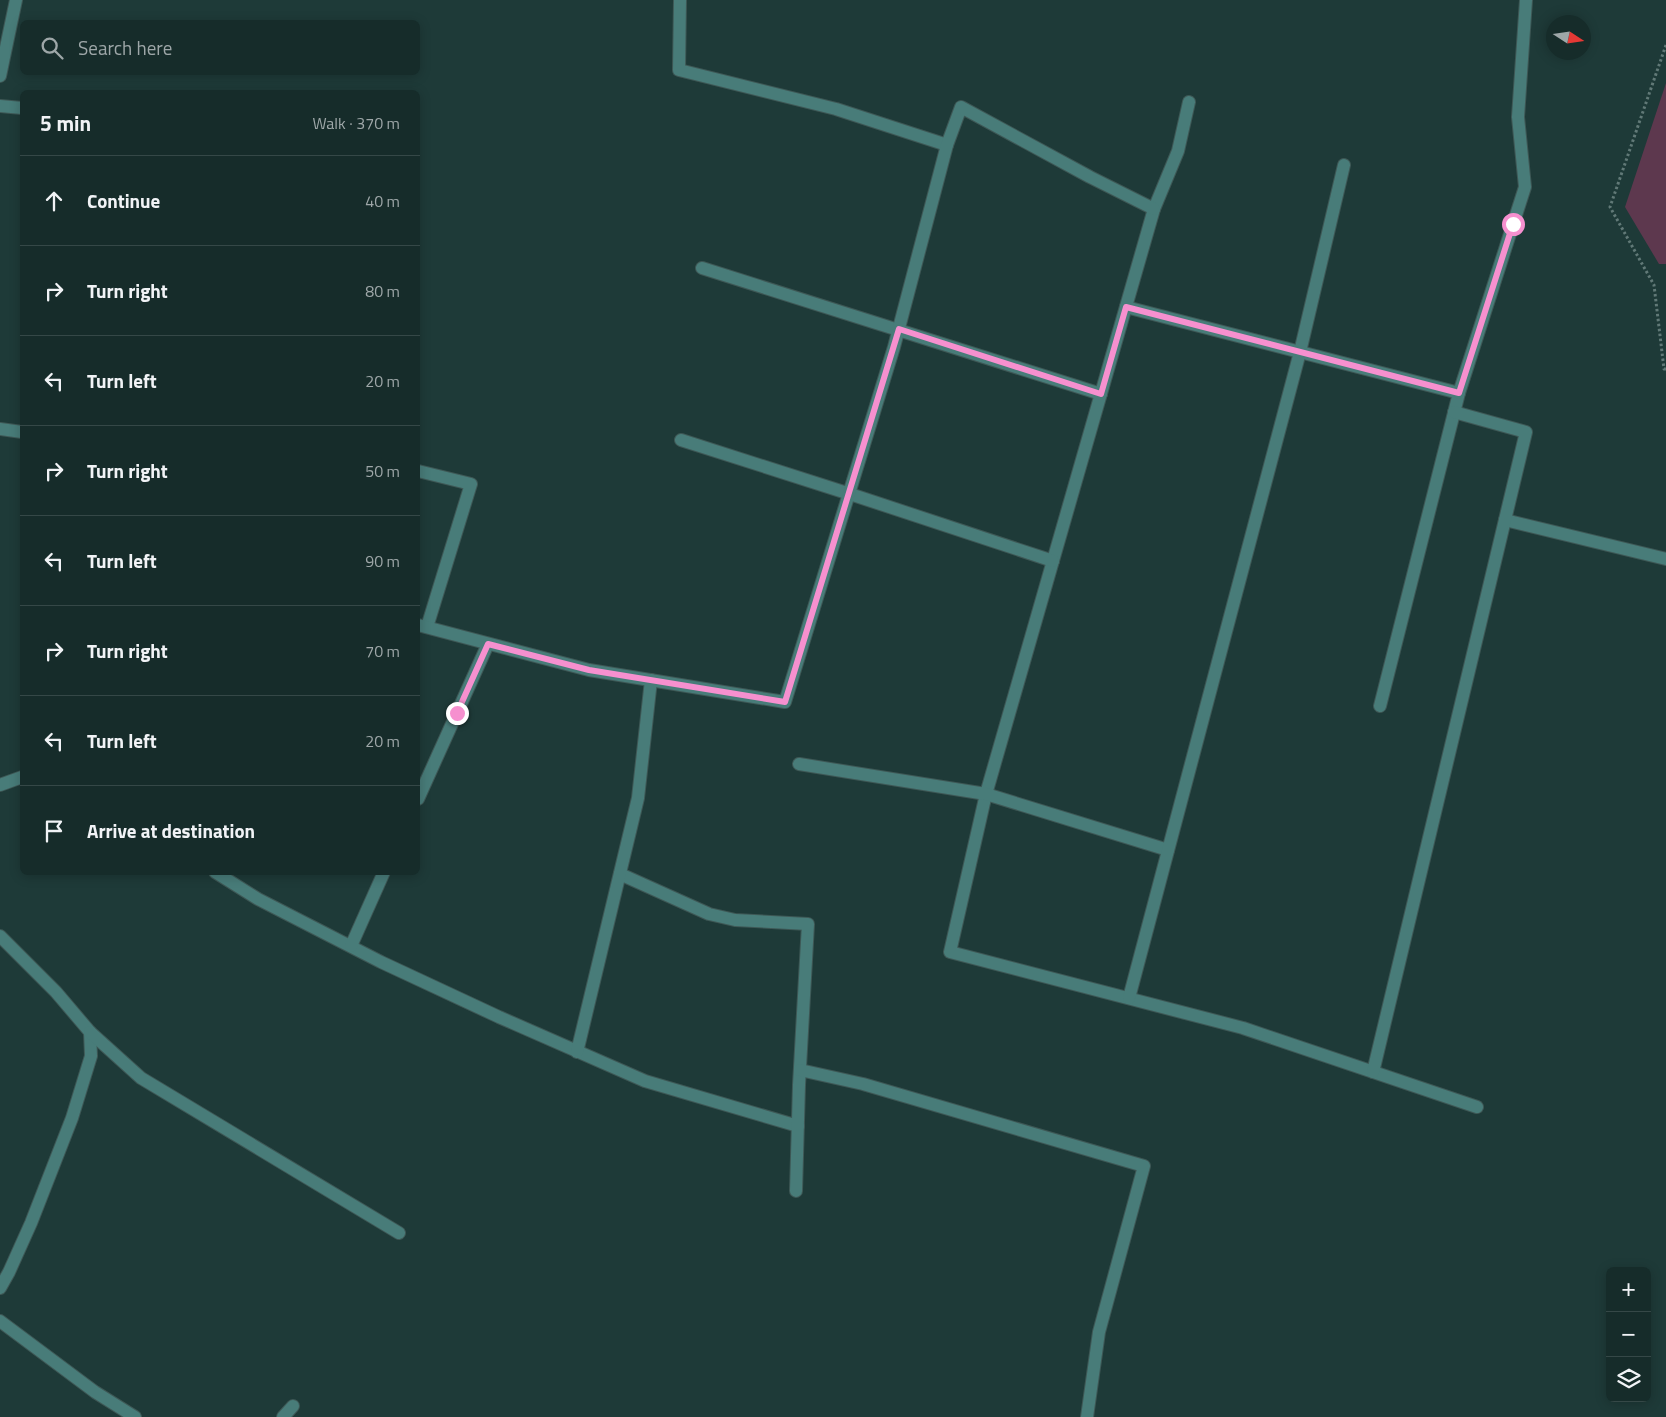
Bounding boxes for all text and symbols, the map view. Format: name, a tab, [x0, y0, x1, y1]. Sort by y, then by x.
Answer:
north arrow	[1546, 15, 1591, 60]
search box	[20, 20, 420, 75]
text: Search here	[78, 33, 172, 62]
icon: search	[38, 34, 66, 62]
text: 5 min	[40, 107, 91, 139]
text: Walk · 370 m	[312, 111, 400, 135]
text: Continue	[87, 186, 160, 215]
icon: ahead	[40, 187, 68, 215]
text: 40 m	[365, 189, 400, 213]
route start	[1502, 213, 1525, 236]
text: Turn right	[87, 276, 168, 305]
icon: right	[40, 277, 68, 305]
text: 80 m	[365, 279, 400, 303]
text: Turn left	[87, 366, 157, 395]
icon: left	[40, 367, 68, 395]
text: 20 m	[365, 369, 400, 393]
text: Turn right	[87, 456, 168, 485]
icon: right	[40, 457, 68, 485]
text: 50 m	[365, 459, 400, 483]
text: Turn left	[87, 546, 157, 575]
icon: left	[40, 547, 68, 575]
text: 90 m	[365, 549, 400, 573]
text: Turn right	[87, 636, 168, 665]
icon: right	[40, 637, 68, 665]
text: 70 m	[365, 639, 400, 663]
route end	[446, 702, 469, 725]
text: Turn left	[87, 726, 157, 755]
icon: left	[40, 727, 68, 755]
text: 20 m	[365, 729, 400, 753]
text: Arrive at destination	[87, 816, 255, 845]
icon: arrive	[40, 817, 68, 845]
map controls	[1606, 1267, 1651, 1402]
button: +	[1606, 1267, 1651, 1312]
button: −	[1606, 1312, 1651, 1357]
button: layers	[1606, 1357, 1651, 1402]

